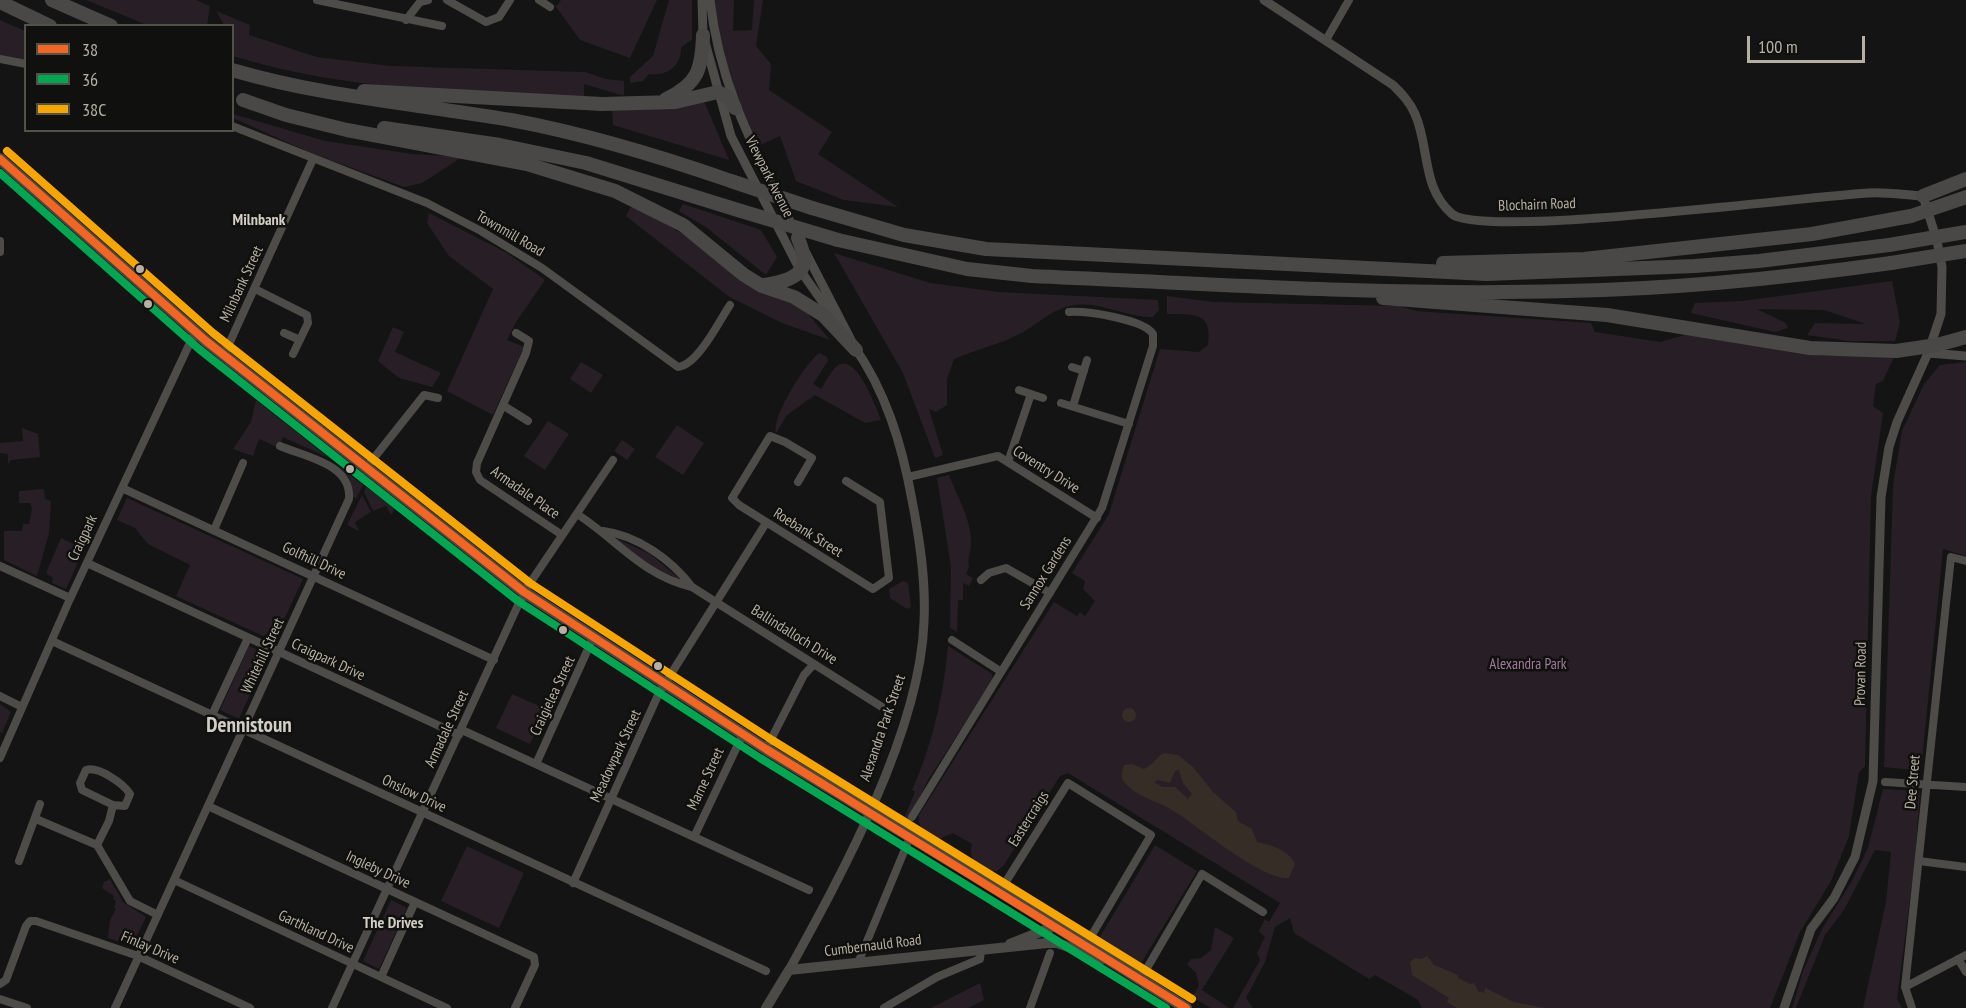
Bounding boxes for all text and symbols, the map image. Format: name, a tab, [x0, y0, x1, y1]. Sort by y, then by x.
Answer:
legend	[24, 24, 234, 132]
scale bar	[1750, 24, 1868, 62]
text: 100 m	[1758, 35, 1798, 58]
text: 38	[82, 38, 98, 61]
text: 36	[82, 68, 98, 91]
text: 38C	[82, 98, 106, 121]
street label: Viewpark Avenue	[741, 133, 797, 221]
street label: Blochairn Road	[1498, 195, 1576, 215]
street label: Townmill Road	[473, 207, 547, 261]
district label: Milnbank	[233, 210, 285, 230]
street label: Milnbank Street	[217, 243, 267, 325]
unlabelled marker	[134, 263, 146, 275]
unlabelled marker	[142, 298, 154, 310]
street label: Coventry Drive	[1009, 442, 1083, 498]
unlabelled marker	[344, 463, 356, 475]
street label: Armadale Place	[487, 463, 563, 523]
street label: Roebank Street	[770, 505, 846, 561]
street label: Craigpark	[64, 512, 102, 564]
street label: Sannox Gardens	[1016, 533, 1076, 613]
street label: Golfhill Drive	[279, 538, 349, 584]
street label: Ballindalloch Drive	[748, 601, 840, 669]
street label: Whitehill Street	[238, 615, 288, 697]
unlabelled marker	[557, 624, 569, 636]
street label: Craigpark Drive	[288, 635, 368, 685]
street label: Provan Road	[1851, 642, 1871, 706]
street label: Craigielea Street	[527, 653, 579, 739]
park label: Alexandra Park	[1489, 656, 1567, 674]
unlabelled marker	[652, 660, 664, 672]
street label: Alexandra Park Street	[856, 672, 910, 784]
street label: Armadale Street	[421, 687, 473, 771]
street label: Meadowpark Street	[587, 707, 645, 805]
district label: Dennistoun	[206, 713, 292, 739]
street label: Marne Street	[684, 745, 728, 813]
street label: Dee Street	[1902, 754, 1924, 810]
street label: Onslow Drive	[379, 771, 449, 817]
street label: Eastercraigs	[1005, 788, 1053, 850]
street label: Ingleby Drive	[343, 847, 413, 893]
street label: Garthland Drive	[275, 907, 357, 957]
district label: The Drives	[363, 913, 423, 933]
street label: Finlay Drive	[118, 928, 182, 968]
street label: Cumbernauld Road	[823, 931, 923, 961]

